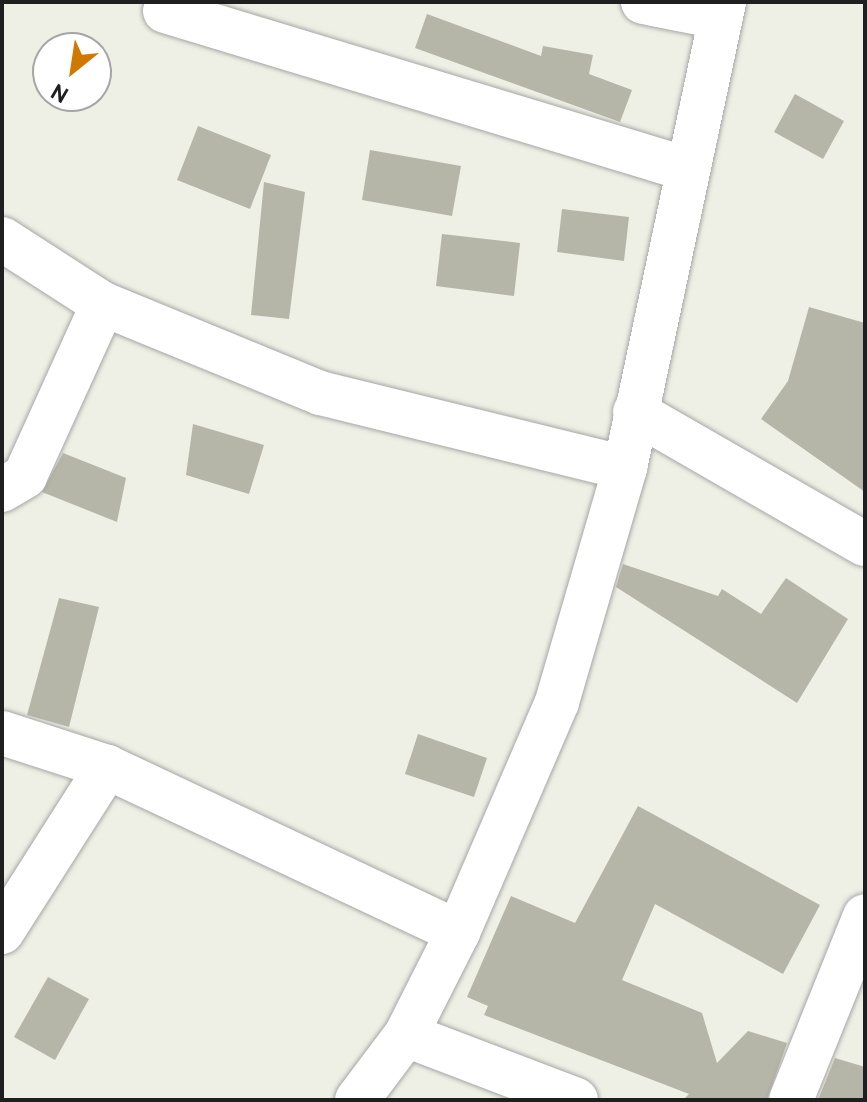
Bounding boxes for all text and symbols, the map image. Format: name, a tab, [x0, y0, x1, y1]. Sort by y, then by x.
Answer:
north arrow	[32, 32, 112, 112]
text: N	[47, 76, 74, 107]

